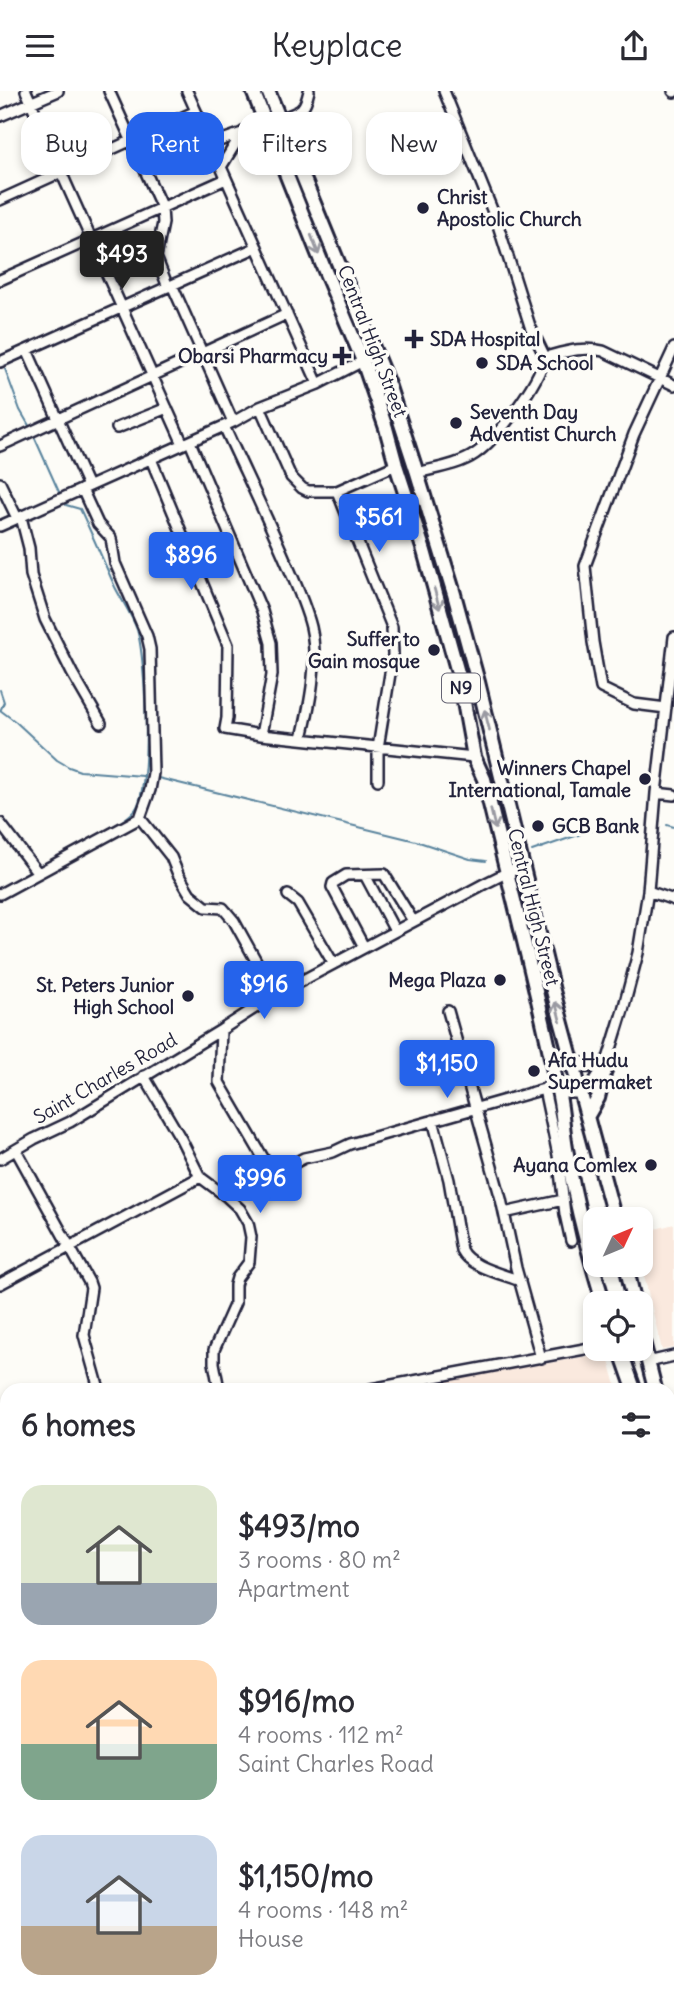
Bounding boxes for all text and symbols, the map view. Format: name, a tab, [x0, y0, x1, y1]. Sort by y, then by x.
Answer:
text: Keyplace	[272, 25, 402, 66]
icon: menu	[21, 27, 59, 65]
icon: share	[615, 27, 653, 65]
chip: Buy	[21, 112, 112, 175]
chip: Rent	[126, 112, 224, 175]
chip: Filters	[238, 112, 352, 175]
chip: New	[366, 112, 462, 175]
place label: Christ Apostolic Church	[437, 185, 582, 231]
marker: Christ Apostolic Church	[415, 200, 431, 216]
pin: $493	[81, 231, 163, 291]
one-way arrow	[310, 234, 323, 256]
text: $493	[96, 239, 148, 268]
street label: Central High Street	[333, 261, 413, 421]
place label: SDA Hospital	[430, 327, 540, 351]
marker: SDA Hospital	[404, 329, 424, 349]
place label: Obarsi Pharmacy	[178, 344, 328, 368]
marker: Obarsi Pharmacy	[334, 348, 350, 364]
place label: SDA School	[496, 351, 594, 375]
marker: SDA School	[474, 355, 490, 371]
place label: Seventh Day Adventist Church	[470, 400, 617, 446]
marker: Seventh Day Adventist Church	[448, 415, 464, 431]
pin: $561	[338, 495, 420, 554]
text: $561	[355, 502, 403, 531]
pin: $896	[150, 533, 232, 592]
text: $896	[165, 540, 217, 569]
one-way arrow	[431, 587, 444, 610]
place label: Suffer to Gain mosque	[308, 627, 420, 673]
marker: Suffer to Gain mosque	[426, 642, 442, 658]
road number: N9	[442, 673, 480, 703]
one-way arrow	[480, 709, 493, 732]
place label: Winners Chapel International, Tamale	[448, 756, 631, 802]
marker: Winners Chapel International, Tamale	[637, 771, 653, 787]
one-way arrow	[487, 807, 500, 830]
place label: GCB Bank	[552, 814, 639, 838]
marker: GCB Bank	[530, 818, 546, 834]
street label: Central High Street	[503, 826, 565, 988]
pin: $916	[223, 961, 305, 1021]
place label: Mega Plaza	[388, 968, 486, 992]
text: $916	[240, 969, 288, 998]
marker: Mega Plaza	[492, 972, 508, 988]
place label: St. Peters Junior High School	[36, 973, 174, 1019]
marker: St. Peters Junior High School	[180, 988, 196, 1004]
one-way arrow	[551, 1001, 564, 1024]
street label: Saint Charles Road	[29, 1027, 181, 1129]
pin: $1,150	[390, 1041, 504, 1100]
text: $1,150	[416, 1048, 478, 1077]
place label: Afa Hudu Supermaket	[548, 1048, 653, 1094]
marker: Afa Hudu Supermaket	[526, 1063, 542, 1079]
place label: Ayana Comlex	[513, 1153, 638, 1177]
pin: $996	[219, 1155, 301, 1215]
marker: Ayana Comlex	[643, 1157, 659, 1173]
text: $996	[234, 1163, 286, 1192]
north arrow	[583, 1207, 653, 1277]
map controls	[583, 1207, 653, 1361]
button: locate	[583, 1291, 653, 1361]
text: 6 homes	[21, 1406, 136, 1444]
icon: filters	[617, 1406, 655, 1444]
text: $493/mo	[238, 1507, 360, 1545]
icon: home	[77, 1513, 161, 1597]
text: 3 rooms · 80 m²	[238, 1545, 401, 1574]
text: Apartment	[238, 1574, 350, 1603]
text: $916/mo	[238, 1682, 355, 1720]
icon: home	[77, 1688, 161, 1772]
text: 4 rooms · 112 m²	[238, 1720, 404, 1749]
text: Saint Charles Road	[238, 1749, 434, 1778]
text: $1,150/mo	[238, 1857, 373, 1895]
icon: home	[77, 1863, 161, 1947]
text: 4 rooms · 148 m²	[238, 1895, 408, 1924]
text: House	[238, 1924, 304, 1953]

